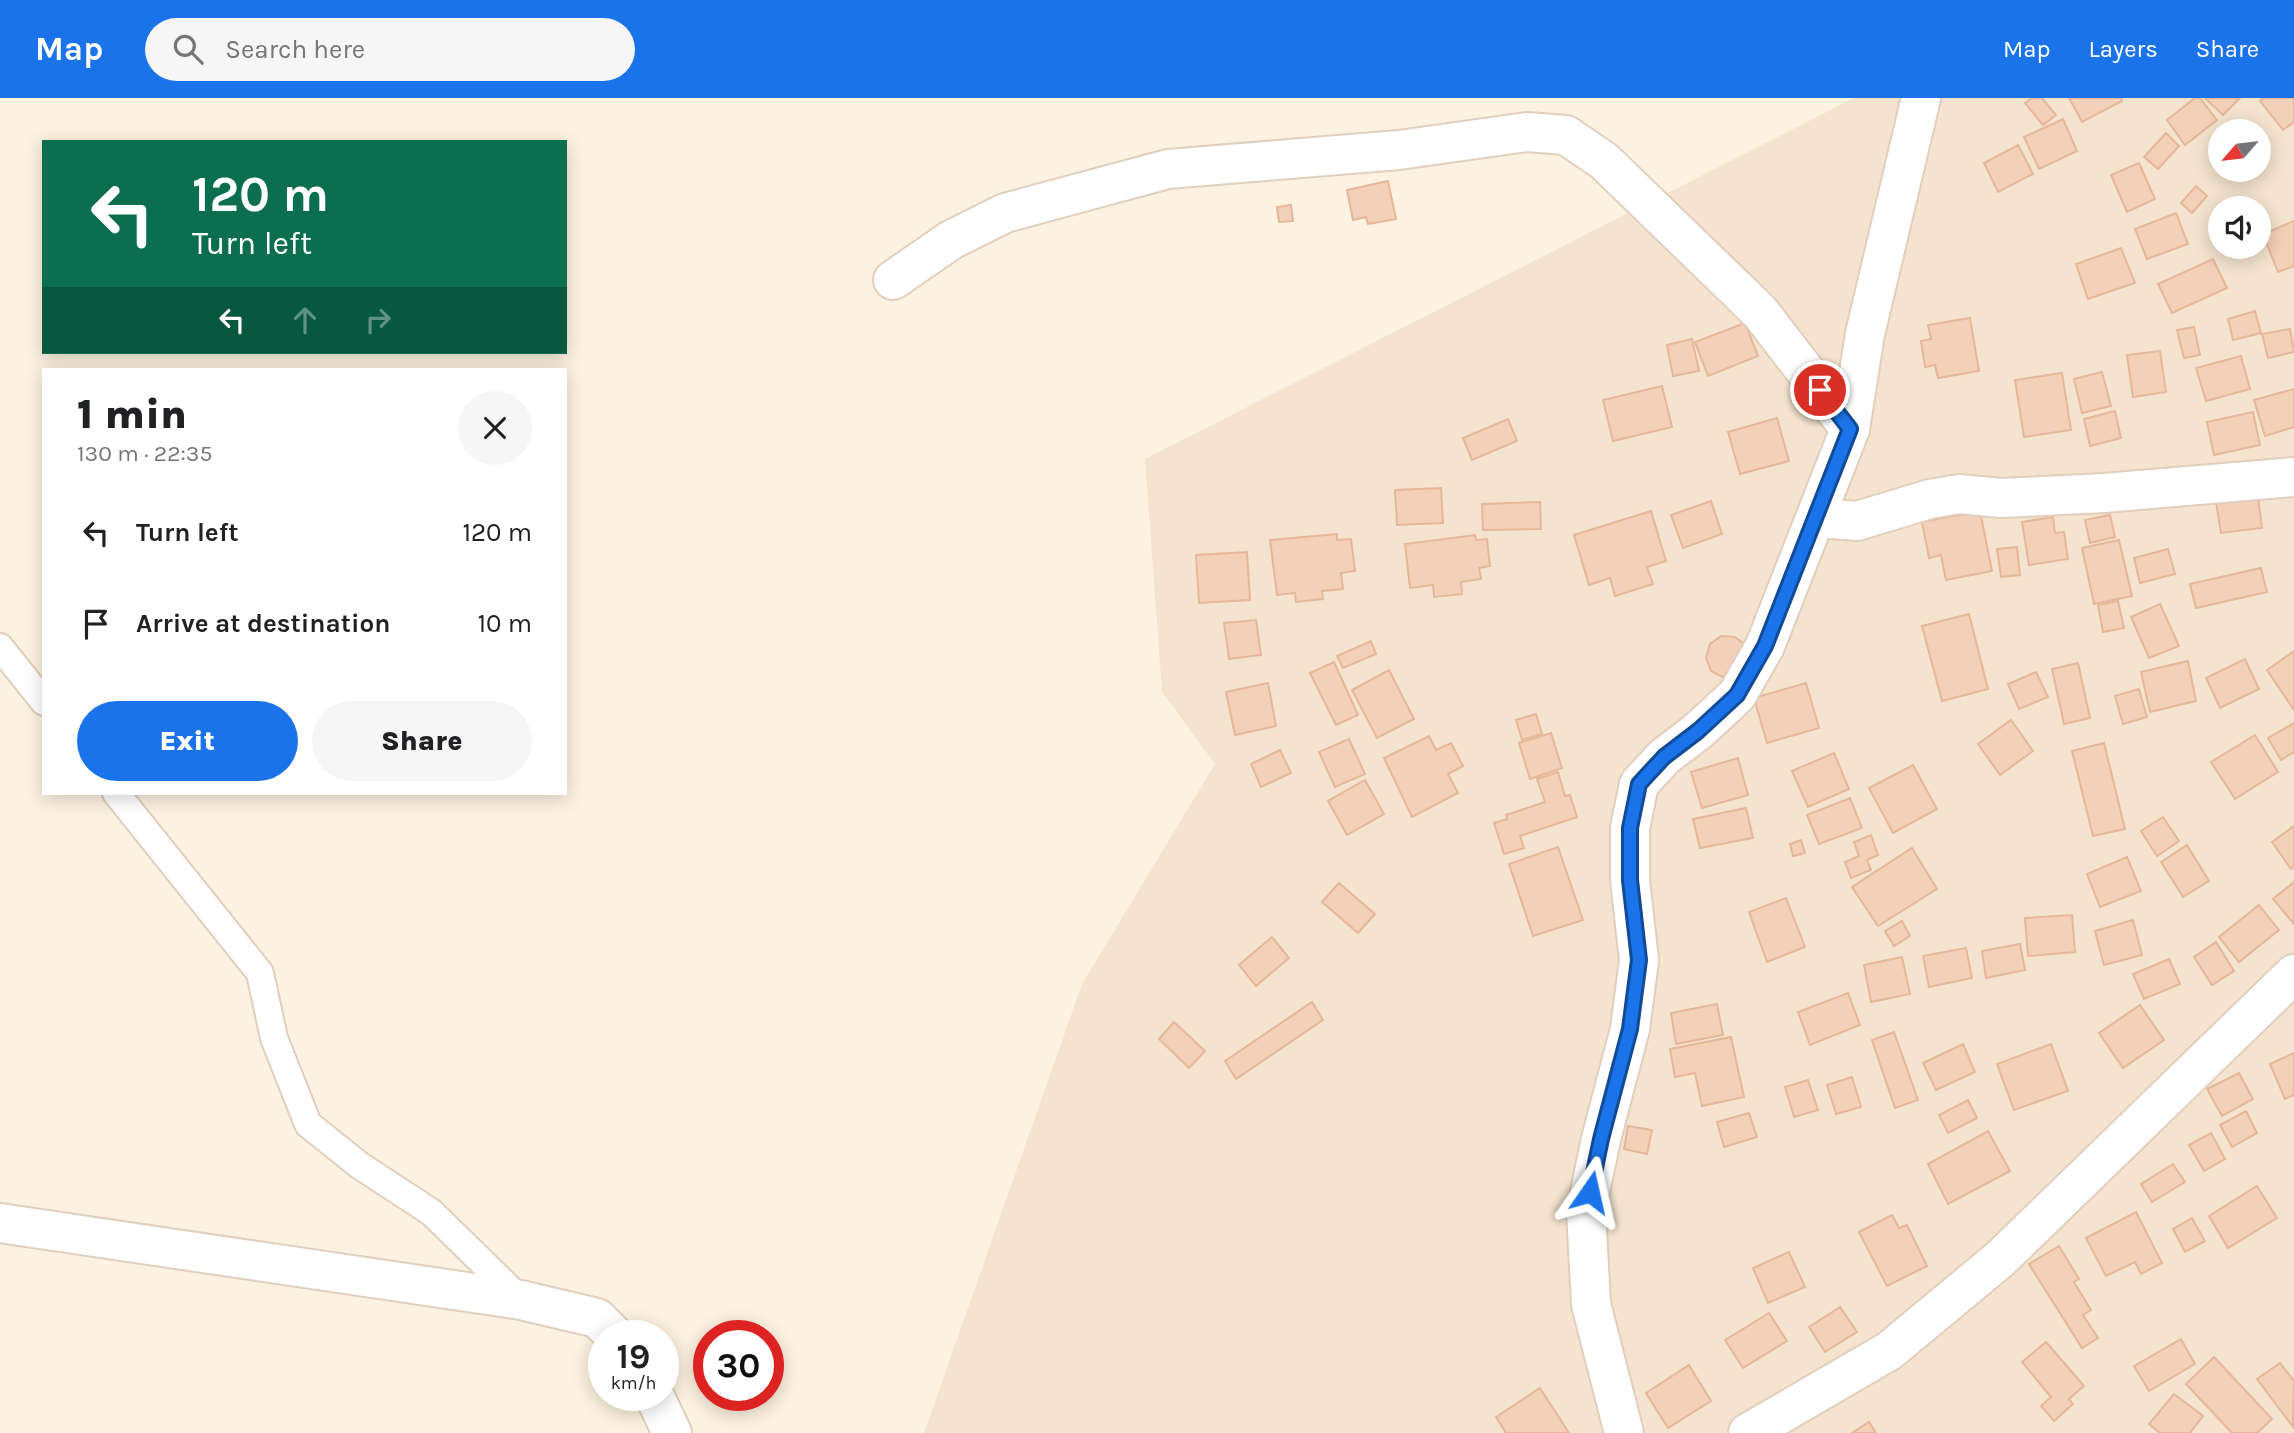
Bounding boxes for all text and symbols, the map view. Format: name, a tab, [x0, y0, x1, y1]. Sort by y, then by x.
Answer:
search box	[145, 18, 635, 81]
text: Map	[35, 30, 103, 68]
icon: search	[169, 30, 207, 68]
text: Search here	[225, 34, 365, 65]
text: Map	[2003, 35, 2051, 63]
text: Layers	[2089, 35, 2158, 63]
text: Share	[2196, 35, 2259, 63]
north arrow	[2208, 119, 2272, 182]
map controls	[2208, 119, 2271, 259]
text: 120 m	[192, 166, 329, 223]
icon: left	[77, 168, 168, 259]
button: sound	[2208, 196, 2271, 259]
text: Turn left	[192, 225, 312, 262]
icon: left	[213, 301, 251, 339]
icon: ahead	[286, 301, 324, 339]
icon: right	[359, 301, 397, 339]
pin	[1790, 360, 1850, 420]
icon: arrive	[1801, 371, 1839, 409]
text: 1 min	[77, 389, 187, 439]
button: close	[458, 391, 532, 465]
text: 130 m · 22:35	[77, 440, 212, 467]
icon: left	[77, 514, 115, 552]
text: Turn left	[136, 517, 238, 548]
text: 120 m	[462, 517, 532, 548]
icon: arrive	[77, 605, 115, 643]
text: Arrive at destination	[136, 608, 390, 639]
text: 10 m	[477, 608, 532, 639]
button: Exit	[77, 701, 298, 781]
button: Share	[312, 701, 532, 781]
position arrow	[1553, 1155, 1627, 1229]
speed limit sign: 30	[693, 1320, 784, 1411]
text: 19	[617, 1336, 650, 1377]
text: km/h	[611, 1372, 656, 1394]

